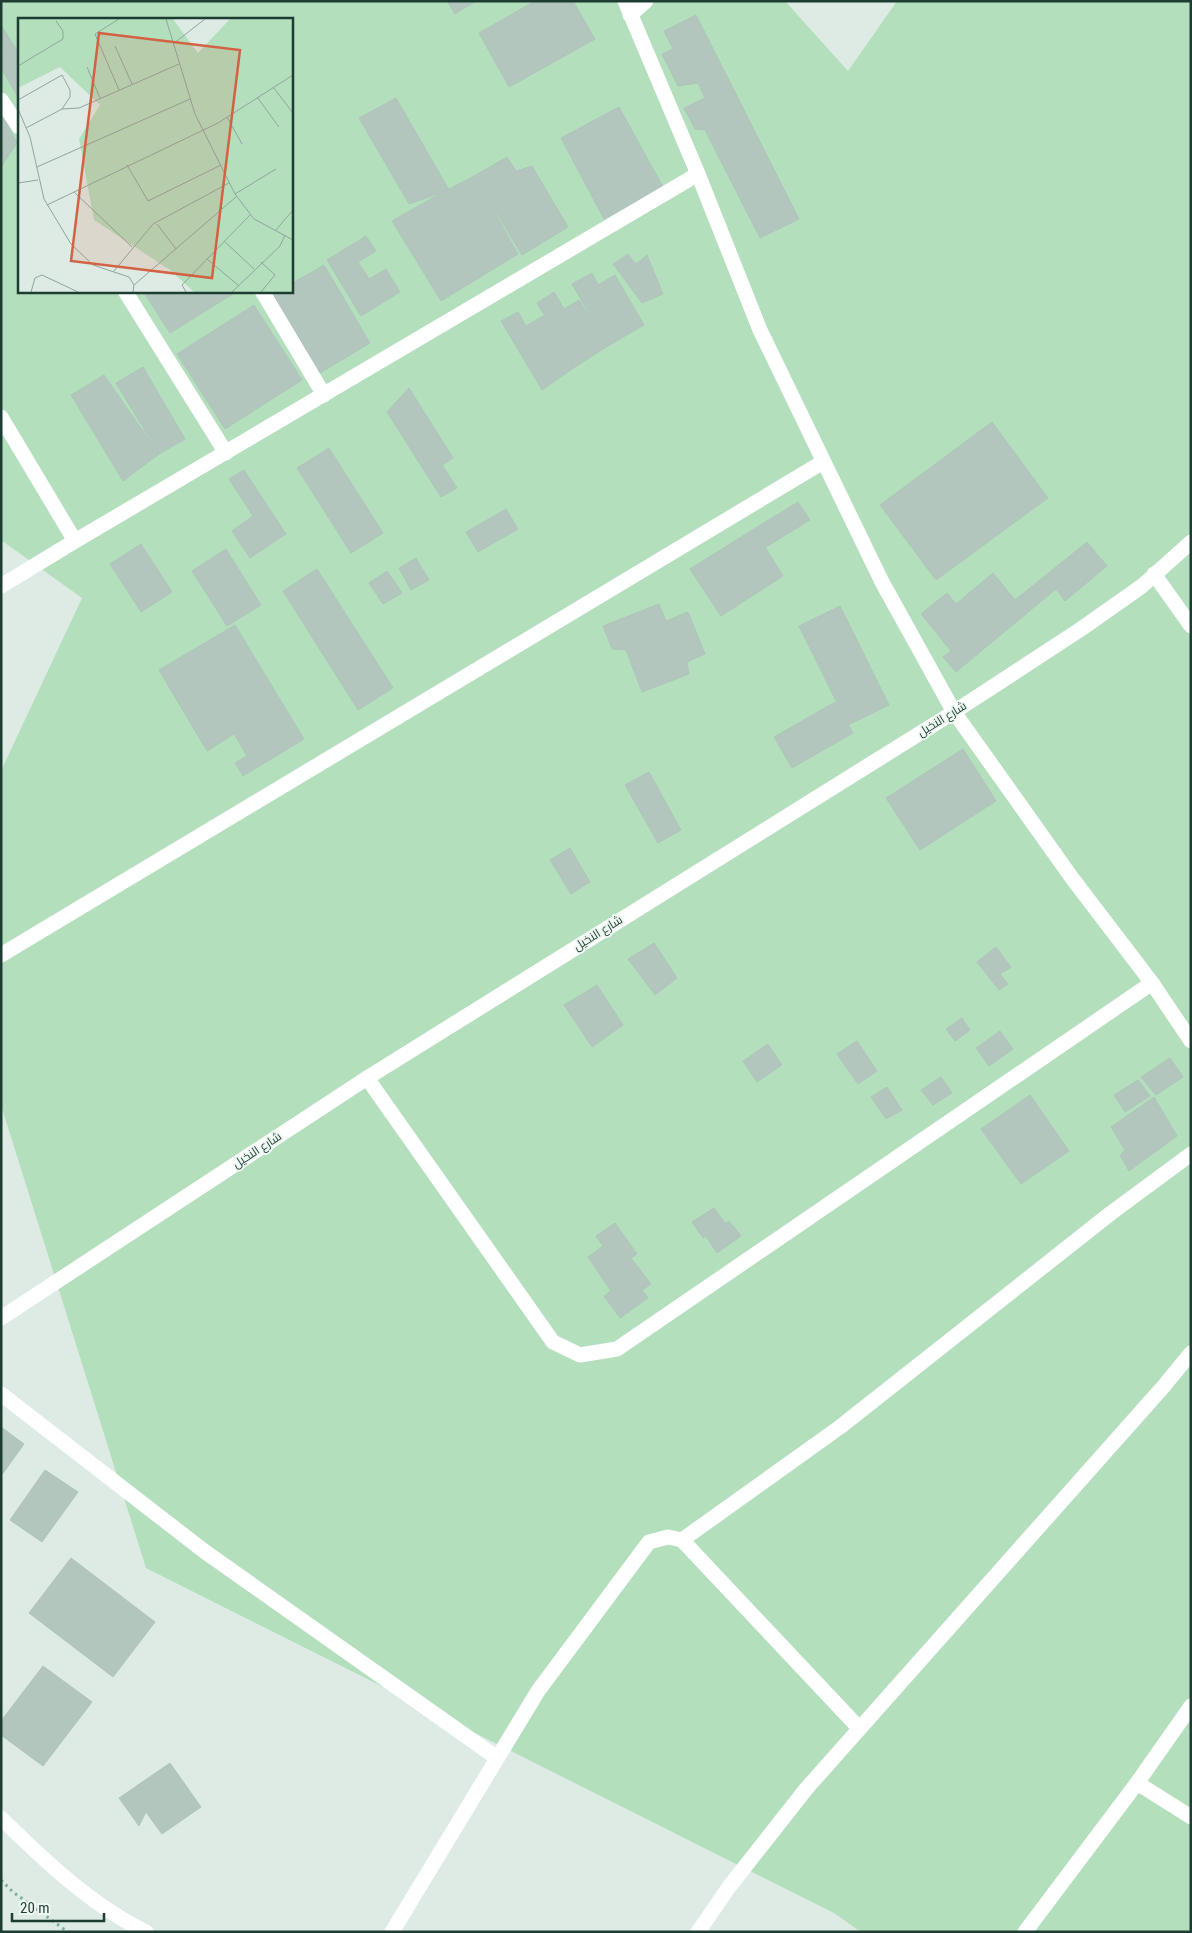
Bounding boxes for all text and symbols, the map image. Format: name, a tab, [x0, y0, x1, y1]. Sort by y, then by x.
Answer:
inset map	[18, 18, 292, 292]
street label: شارع النخيل	[915, 698, 970, 740]
street label: شارع النخيل	[571, 912, 626, 954]
street label: شارع النخيل	[230, 1129, 285, 1172]
scale bar	[12, 1890, 105, 1922]
text: 20 m	[20, 1899, 50, 1917]

